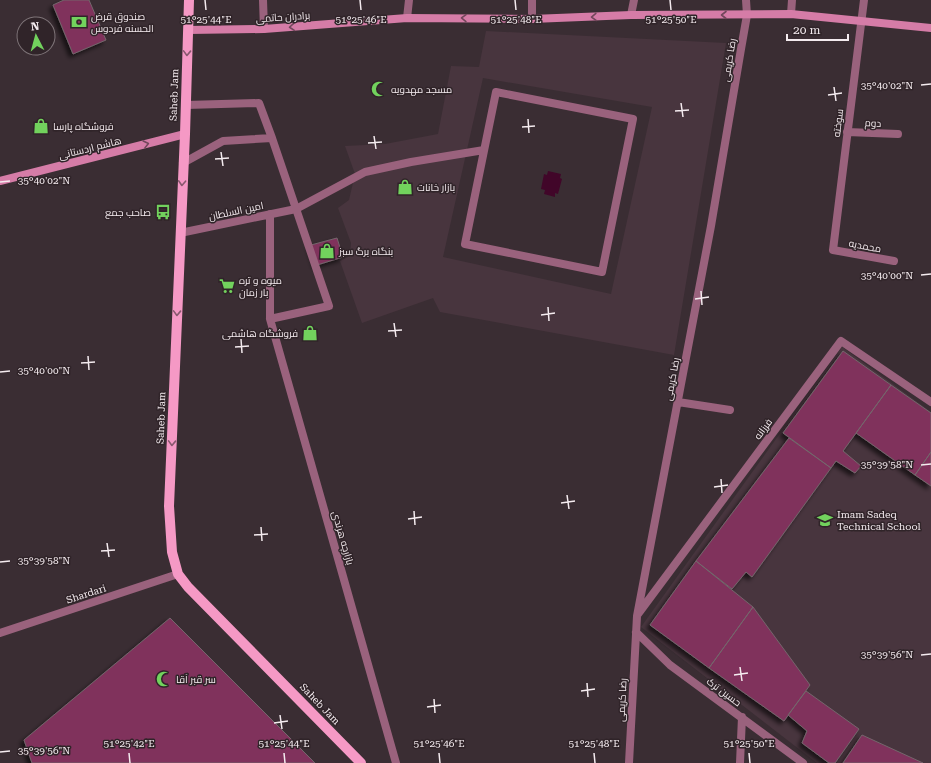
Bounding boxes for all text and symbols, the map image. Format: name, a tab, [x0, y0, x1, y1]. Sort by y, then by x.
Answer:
street label: برادران حاتمی	[255, 10, 311, 25]
place label: صندوق قرض الحسنه فردوس	[91, 11, 154, 35]
one-way arrow	[721, 11, 727, 19]
one-way arrow	[591, 12, 597, 21]
bank icon: صندوق قرض الحسنه فردوس	[70, 13, 88, 31]
text: 51°25'44"E	[180, 14, 232, 25]
text: 51°25'46"E	[335, 14, 387, 25]
one-way arrow	[461, 14, 467, 23]
text: 51°25'48"E	[490, 14, 542, 25]
text: 51°25'50"E	[645, 14, 697, 25]
north arrow	[16, 16, 56, 56]
scale bar	[787, 16, 848, 42]
text: N	[30, 20, 40, 33]
one-way arrow	[289, 22, 295, 31]
text: 20 m	[793, 23, 820, 37]
street label: رضا کریمی	[720, 37, 739, 83]
one-way arrow	[183, 50, 192, 56]
street label: Saheb Jam	[168, 69, 180, 121]
mosque icon: مسجد مهدویه	[370, 80, 388, 98]
text: 35°40'02"N	[861, 80, 913, 91]
place label: مسجد مهدویه	[391, 84, 452, 96]
street label: سوخته	[831, 108, 845, 138]
shop icon: فروشگاه پارسا	[32, 117, 50, 135]
street label: دوم	[864, 117, 882, 131]
place label: فروشگاه پارسا	[53, 121, 114, 133]
street label: هاشم اردستانی	[58, 135, 123, 163]
one-way arrow	[143, 140, 150, 149]
text: 35°40'02"N	[18, 175, 70, 186]
shop icon: بازار خانات	[396, 178, 414, 196]
one-way arrow	[178, 180, 186, 186]
place label: بازار خانات	[417, 182, 455, 193]
street label: امین السلطان	[208, 200, 265, 223]
bus stop icon: صاحب جمع	[154, 203, 172, 221]
place label: صاحب جمع	[105, 207, 151, 219]
street label: محمدیه	[848, 237, 882, 255]
shop icon: بنگاه برگ سبز	[318, 242, 336, 260]
place label: بنگاه برگ سبز	[338, 246, 393, 257]
text: 35°40'00"N	[861, 270, 913, 281]
place label: میوه و تره بار زمان	[239, 275, 282, 299]
supermarket icon: میوه و تره بار زمان	[218, 277, 236, 295]
one-way arrow	[173, 310, 181, 316]
shop icon: فروشگاه هاشمی	[301, 324, 319, 342]
place label: فروشگاه هاشمی	[222, 328, 298, 340]
street label: رضا کریمی	[662, 356, 683, 402]
text: 35°40'00"N	[18, 365, 70, 376]
street label: Saheb Jam	[155, 392, 167, 444]
street label: فرزانه	[752, 417, 774, 441]
one-way arrow	[167, 440, 176, 446]
text: 35°39'58"N	[861, 459, 913, 470]
place label: Imam Sadeq Technical School	[837, 509, 921, 532]
street label: بازارچه هرندی	[329, 510, 356, 566]
school or university icon: Imam Sadeq Technical School	[816, 511, 834, 529]
text: 35°39'58"N	[18, 555, 70, 566]
street label: Shardari	[65, 582, 107, 606]
text: 35°39'56"N	[861, 649, 913, 660]
mosque icon: سر قبر آقا	[155, 670, 173, 688]
place label: سر قبر آقا	[176, 674, 216, 685]
street label: حسین ترک	[704, 676, 743, 709]
street label: رضا کریمی	[615, 678, 630, 722]
street label: Saheb Jam	[298, 681, 342, 727]
text: 51°25'42"E	[103, 738, 155, 749]
text: 51°25'44"E	[258, 738, 310, 749]
text: 51°25'46"E	[413, 738, 465, 749]
text: 51°25'48"E	[568, 738, 620, 749]
text: 51°25'50"E	[723, 738, 775, 749]
text: 35°39'56"N	[18, 745, 70, 756]

